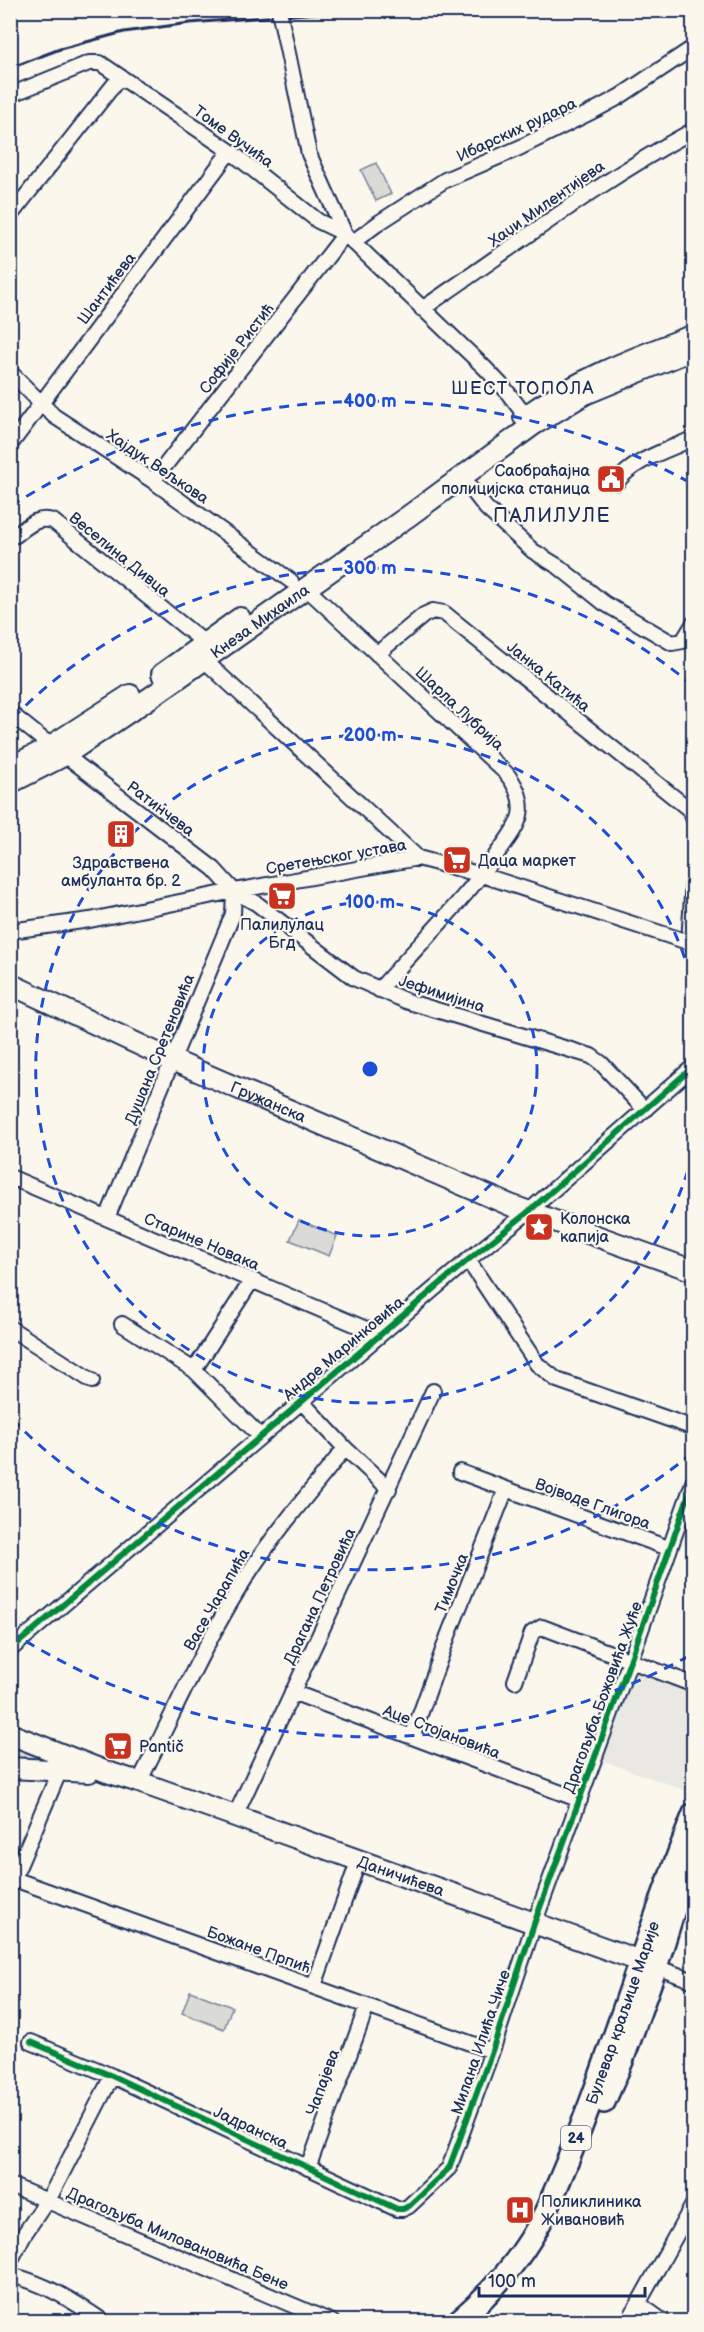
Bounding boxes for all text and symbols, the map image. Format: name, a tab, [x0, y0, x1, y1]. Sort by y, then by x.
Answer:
street label: Ибарских рудара	[454, 94, 580, 166]
street label: Томе Вучића	[190, 102, 277, 173]
street label: Хаџи Милентијева	[485, 157, 609, 251]
street label: Шантићева	[74, 249, 141, 329]
street label: Софије Ристић	[196, 300, 278, 398]
district label: ШЕСТ ТОПОЛА	[451, 378, 595, 399]
text: 400 m	[343, 391, 397, 412]
street label: Хајдук Вељкова	[102, 426, 212, 509]
place label: Саобраћајна полицијска станица	[441, 462, 591, 499]
public building icon: Саобраћајна полицијска станица	[595, 463, 627, 495]
district label: ПАЛИЛУЛЕ	[493, 504, 611, 528]
street label: Веселина Дивца	[65, 509, 174, 602]
text: 300 m	[343, 558, 397, 579]
street label: Кнеза Михаила	[207, 581, 314, 663]
street label: Јанка Катића	[503, 638, 594, 717]
street label: Шарла Лубрија	[411, 663, 508, 755]
text: 200 m	[343, 725, 397, 746]
street label: Ратинчева	[122, 778, 198, 841]
building icon: Здравствена амбуланта бр. 2	[105, 818, 137, 850]
street label: Сретењског устава	[265, 836, 409, 879]
supermarket icon: Даца маркет	[441, 844, 473, 876]
place label: Даца маркет	[478, 852, 576, 871]
place label: Здравствена амбуланта бр. 2	[61, 854, 181, 891]
supermarket icon: Палилулац Бгд	[266, 880, 298, 912]
text: 100 m	[345, 892, 395, 913]
place label: Палилулац Бгд	[240, 916, 325, 953]
street label: Душана Сретеновића	[122, 971, 199, 1128]
street label: Јефимијина	[396, 972, 487, 1017]
centre of rings	[360, 1059, 380, 1079]
street label: Гружанска	[227, 1078, 309, 1128]
street label: Старине Новака	[141, 1210, 262, 1275]
place label: Колонска капија	[560, 1210, 631, 1247]
place icon: Колонска капија	[523, 1211, 555, 1243]
street label: Андре Маринковића	[279, 1293, 409, 1406]
street label: Војводе Глигора	[532, 1475, 653, 1534]
street label: Драгана Петровића	[280, 1525, 361, 1668]
street label: Васе Чарапића	[180, 1545, 255, 1654]
street label: Тимочка	[432, 1550, 473, 1616]
street label: Драгољуба Божовића Жуће	[560, 1599, 647, 1796]
street label: Аце Стојановића	[379, 1701, 503, 1764]
supermarket icon: Pantič	[102, 1730, 134, 1762]
place label: Pantič	[139, 1738, 184, 1757]
street label: Даничићева	[355, 1853, 447, 1901]
street label: Булевар краљице Марије	[583, 1919, 664, 2107]
street label: Божане Прпић	[204, 1923, 313, 1978]
street label: Милана Илића Чиче	[448, 1967, 515, 2117]
street label: Чапајева	[303, 2046, 344, 2118]
street label: Јадранска	[210, 2103, 291, 2154]
road number: 24	[561, 2126, 591, 2150]
street label: Драгољуба Миловановића Бене	[64, 2184, 291, 2295]
place label: Поликлиника Живановић	[541, 2193, 642, 2230]
hospital icon: Поликлиника Живановић	[504, 2194, 536, 2226]
scale bar	[479, 2260, 646, 2298]
text: 100 m	[488, 2271, 536, 2292]

